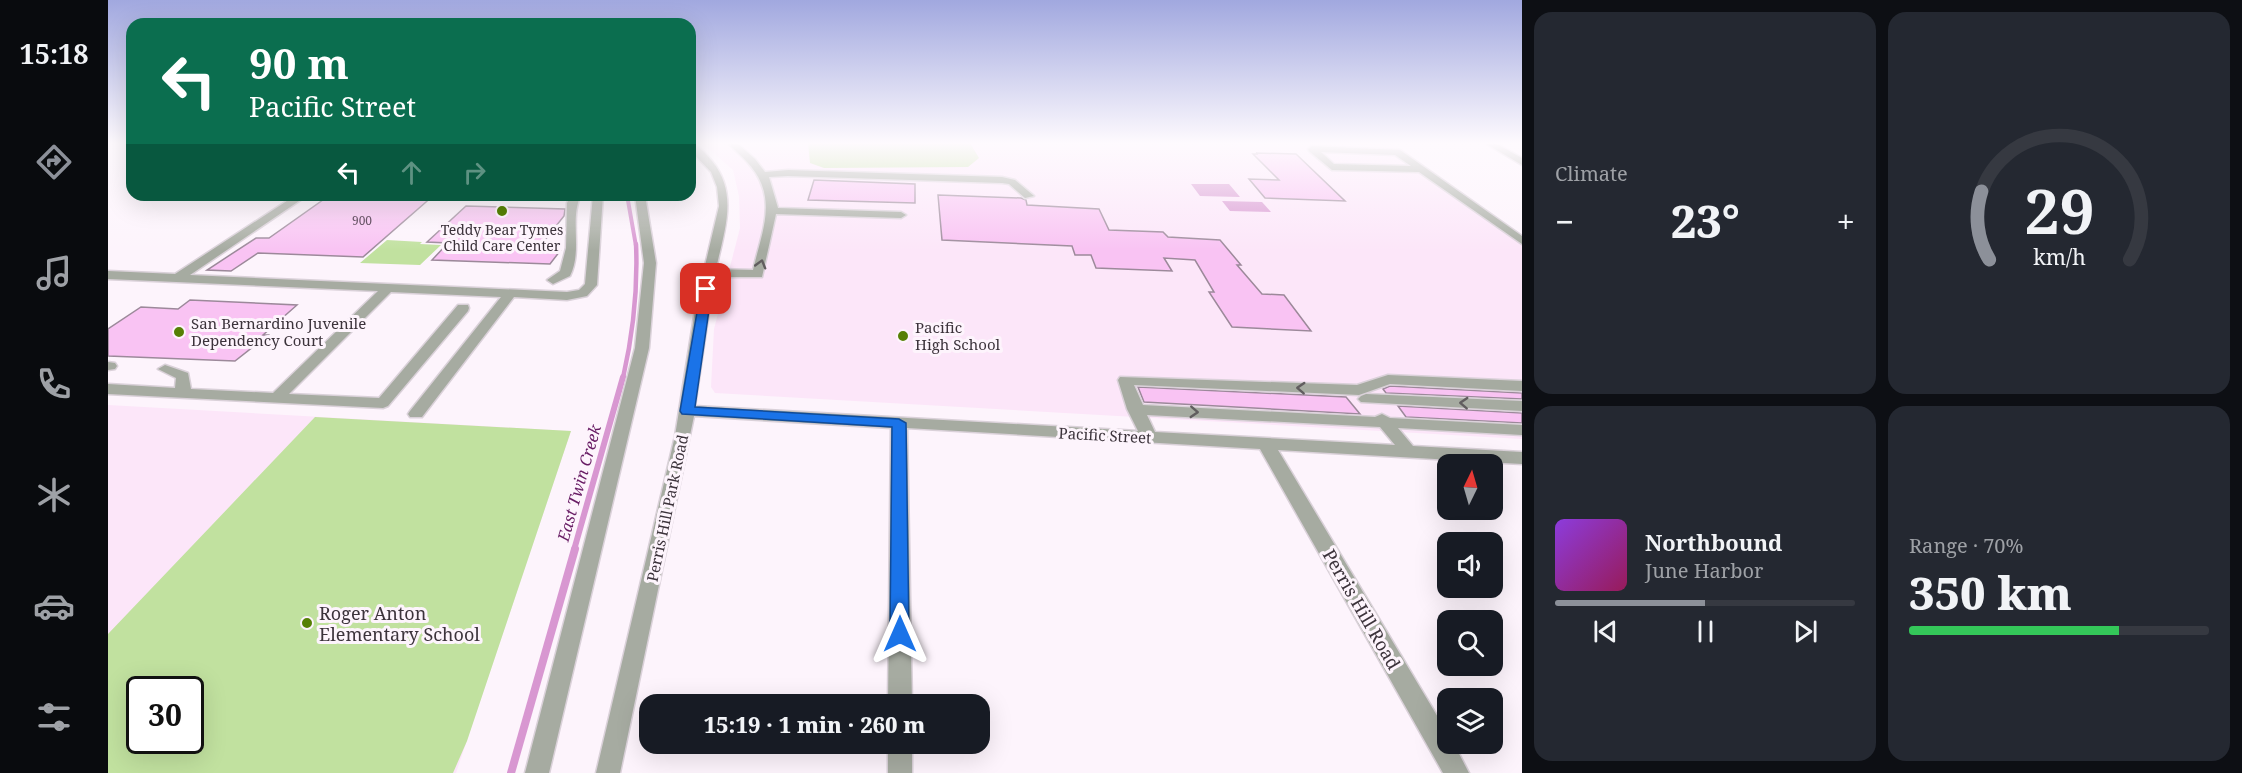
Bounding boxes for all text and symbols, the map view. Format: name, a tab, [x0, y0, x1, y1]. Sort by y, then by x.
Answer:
text: 90 m	[249, 34, 349, 91]
text: 15:18	[19, 35, 89, 72]
icon: left	[150, 42, 228, 120]
text: Pacific Street	[249, 88, 416, 125]
icon: directions	[33, 141, 75, 183]
icon: left	[332, 156, 365, 189]
icon: ahead	[395, 156, 428, 189]
icon: right	[458, 156, 491, 189]
text: Climate	[1555, 160, 1628, 187]
text: 29	[2024, 167, 2094, 252]
text: 23°	[1671, 190, 1740, 251]
text: −	[1555, 199, 1574, 244]
text: +	[1837, 199, 1855, 244]
marker: Teddy Bear Tymes Child Care Center	[495, 204, 509, 218]
house number: 900	[352, 212, 372, 229]
place label: Teddy Bear Tymes Child Care Center	[441, 220, 563, 255]
text: km/h	[2033, 242, 2086, 271]
icon: music	[33, 252, 75, 294]
one-way arrow	[754, 259, 766, 270]
pin	[680, 263, 731, 314]
icon: arrive	[689, 272, 722, 305]
place label: San Bernardino Juvenile Dependency Court	[191, 313, 366, 350]
place label: Pacific High School	[915, 317, 1001, 354]
marker: San Bernardino Juvenile Dependency Court	[172, 325, 186, 339]
marker: Pacific High School	[896, 329, 910, 343]
icon: phone	[33, 363, 75, 405]
one-way arrow	[1296, 381, 1305, 394]
one-way arrow	[1459, 397, 1468, 410]
one-way arrow	[1189, 406, 1198, 419]
water label: East Twin Creek	[552, 421, 606, 545]
street label: Pacific Street	[1058, 423, 1152, 447]
street label: Perris Hill Park Road	[642, 433, 692, 583]
north arrow	[1437, 454, 1503, 520]
map controls	[1437, 454, 1503, 754]
icon: climate	[33, 474, 75, 516]
text: Northbound	[1645, 527, 1782, 557]
button: sound	[1437, 532, 1503, 598]
text: Range · 70%	[1909, 532, 2023, 559]
street label: Perris Hill Road	[1318, 544, 1406, 674]
text: June Harbor	[1645, 557, 1763, 584]
text: 350 km	[1909, 562, 2072, 623]
icon: car	[33, 585, 75, 627]
place label: Roger Anton Elementary School	[319, 601, 480, 646]
position arrow	[868, 602, 932, 666]
button: search	[1437, 610, 1503, 676]
icon: previous	[1589, 615, 1622, 648]
icon: pause	[1689, 615, 1722, 648]
icon: next	[1789, 615, 1822, 648]
marker: Roger Anton Elementary School	[300, 616, 314, 630]
speed limit sign: 30	[126, 676, 204, 754]
button: layers	[1437, 688, 1503, 754]
icon: filters	[33, 696, 75, 738]
text: 15:19 · 1 min · 260 m	[704, 709, 925, 739]

